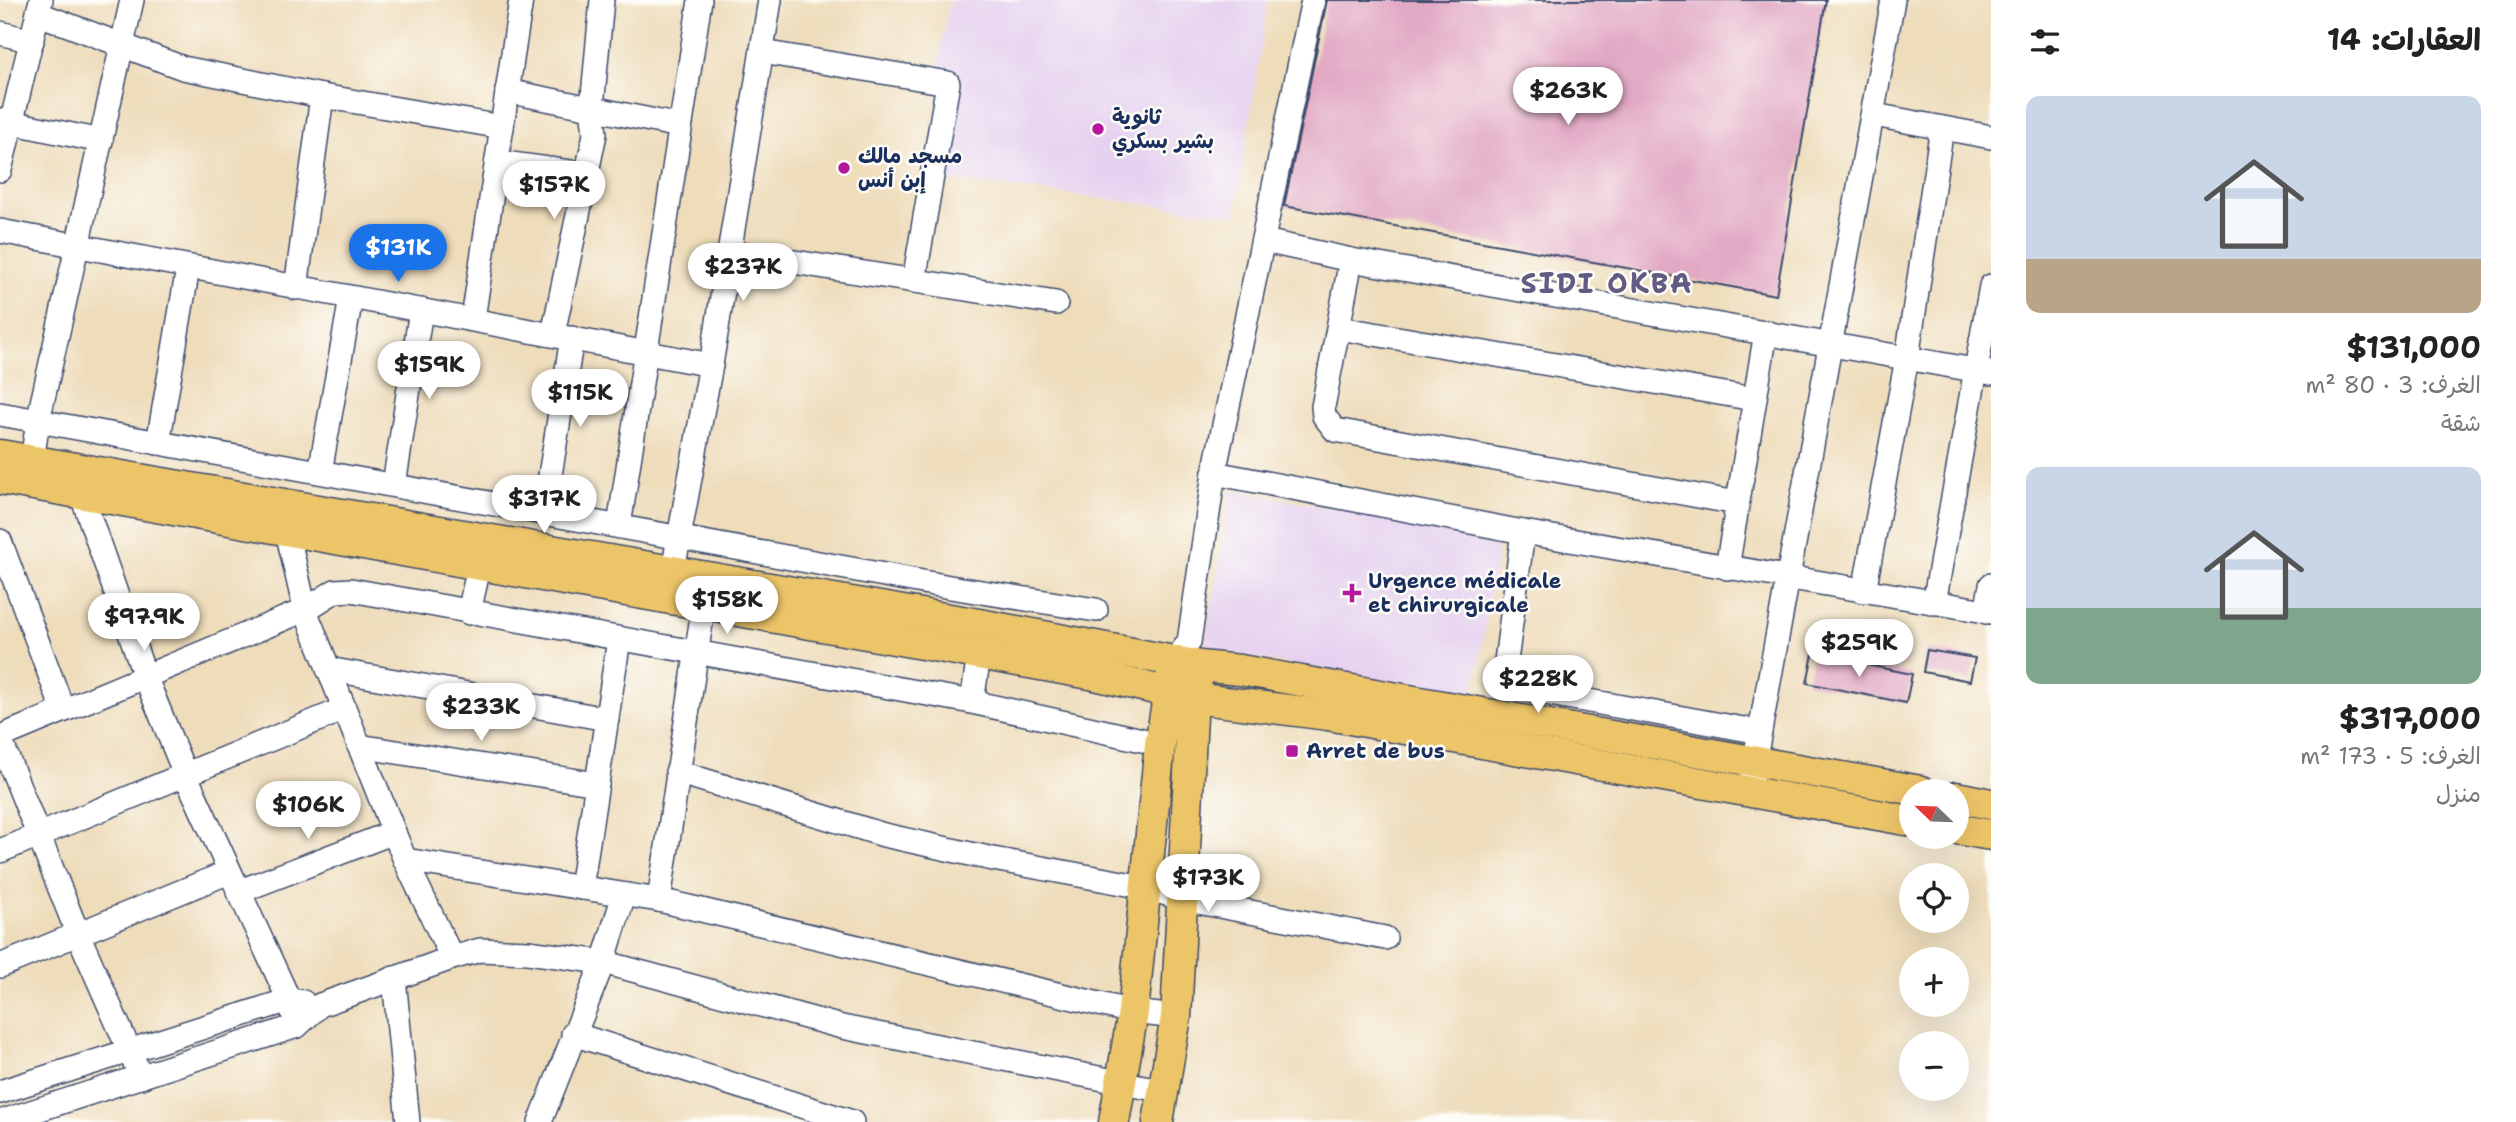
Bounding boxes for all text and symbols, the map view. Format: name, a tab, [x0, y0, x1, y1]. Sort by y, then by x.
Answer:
text: العقارات: 14	[2327, 19, 2481, 60]
icon: filters	[2026, 23, 2064, 61]
pin: $263K	[1519, 68, 1617, 127]
text: $263K	[1529, 75, 1607, 105]
place label: ثانوية بشير بسكري	[1112, 103, 1214, 157]
marker: ثانوية بشير بسكري	[1090, 121, 1106, 137]
icon: home	[2191, 141, 2317, 267]
place label: مسجد مالك إبن أنس	[858, 142, 962, 194]
marker: مسجد مالك إبن أنس	[836, 160, 852, 176]
pin: $157K	[505, 162, 603, 221]
text: $157K	[518, 169, 590, 199]
pin: $131K	[349, 224, 447, 284]
text: $131K	[365, 232, 431, 262]
pin: $237K	[694, 244, 792, 303]
text: $237K	[704, 251, 782, 281]
district label: SIDI OKBA	[1520, 264, 1694, 302]
text: $131,000	[2346, 327, 2481, 368]
pin: $159K	[380, 342, 478, 401]
text: $159K	[393, 349, 465, 379]
pin: $115K	[531, 370, 629, 429]
text: الغرف: 3 · 80 m²	[2305, 370, 2481, 400]
text: $115K	[547, 377, 613, 407]
text: شقة	[2441, 408, 2481, 438]
pin: $317K	[495, 476, 593, 535]
text: $317K	[508, 483, 580, 513]
icon: home	[2191, 512, 2317, 638]
place label: Urgence médicale et chirurgicale	[1368, 567, 1561, 619]
pin: $158K	[678, 576, 776, 636]
marker: Urgence médicale et chirurgicale	[1342, 583, 1362, 603]
text: $158K	[691, 584, 763, 614]
pin: $97.9K	[87, 594, 201, 653]
text: $97.9K	[104, 601, 184, 631]
pin: $259K	[1810, 620, 1908, 679]
text: $259K	[1821, 627, 1897, 657]
pin: $228K	[1489, 656, 1587, 715]
text: $228K	[1499, 663, 1577, 693]
pin: $233K	[432, 684, 530, 743]
text: $233K	[442, 691, 520, 721]
text: $317,000	[2339, 698, 2481, 739]
place label: Arret de bus	[1306, 737, 1445, 765]
text: الغرف: 5 · 173 m²	[2300, 741, 2481, 771]
marker: Arret de bus	[1284, 743, 1300, 759]
north arrow	[1899, 779, 1969, 849]
map controls	[1899, 779, 1969, 1101]
text: منزل	[2436, 779, 2481, 809]
pin: $106K	[259, 782, 357, 841]
text: $106K	[272, 789, 344, 819]
pin: $173K	[1159, 855, 1257, 914]
text: $173K	[1172, 862, 1244, 892]
button: locate	[1899, 863, 1969, 933]
button: +	[1899, 947, 1969, 1017]
button: −	[1899, 1031, 1969, 1101]

